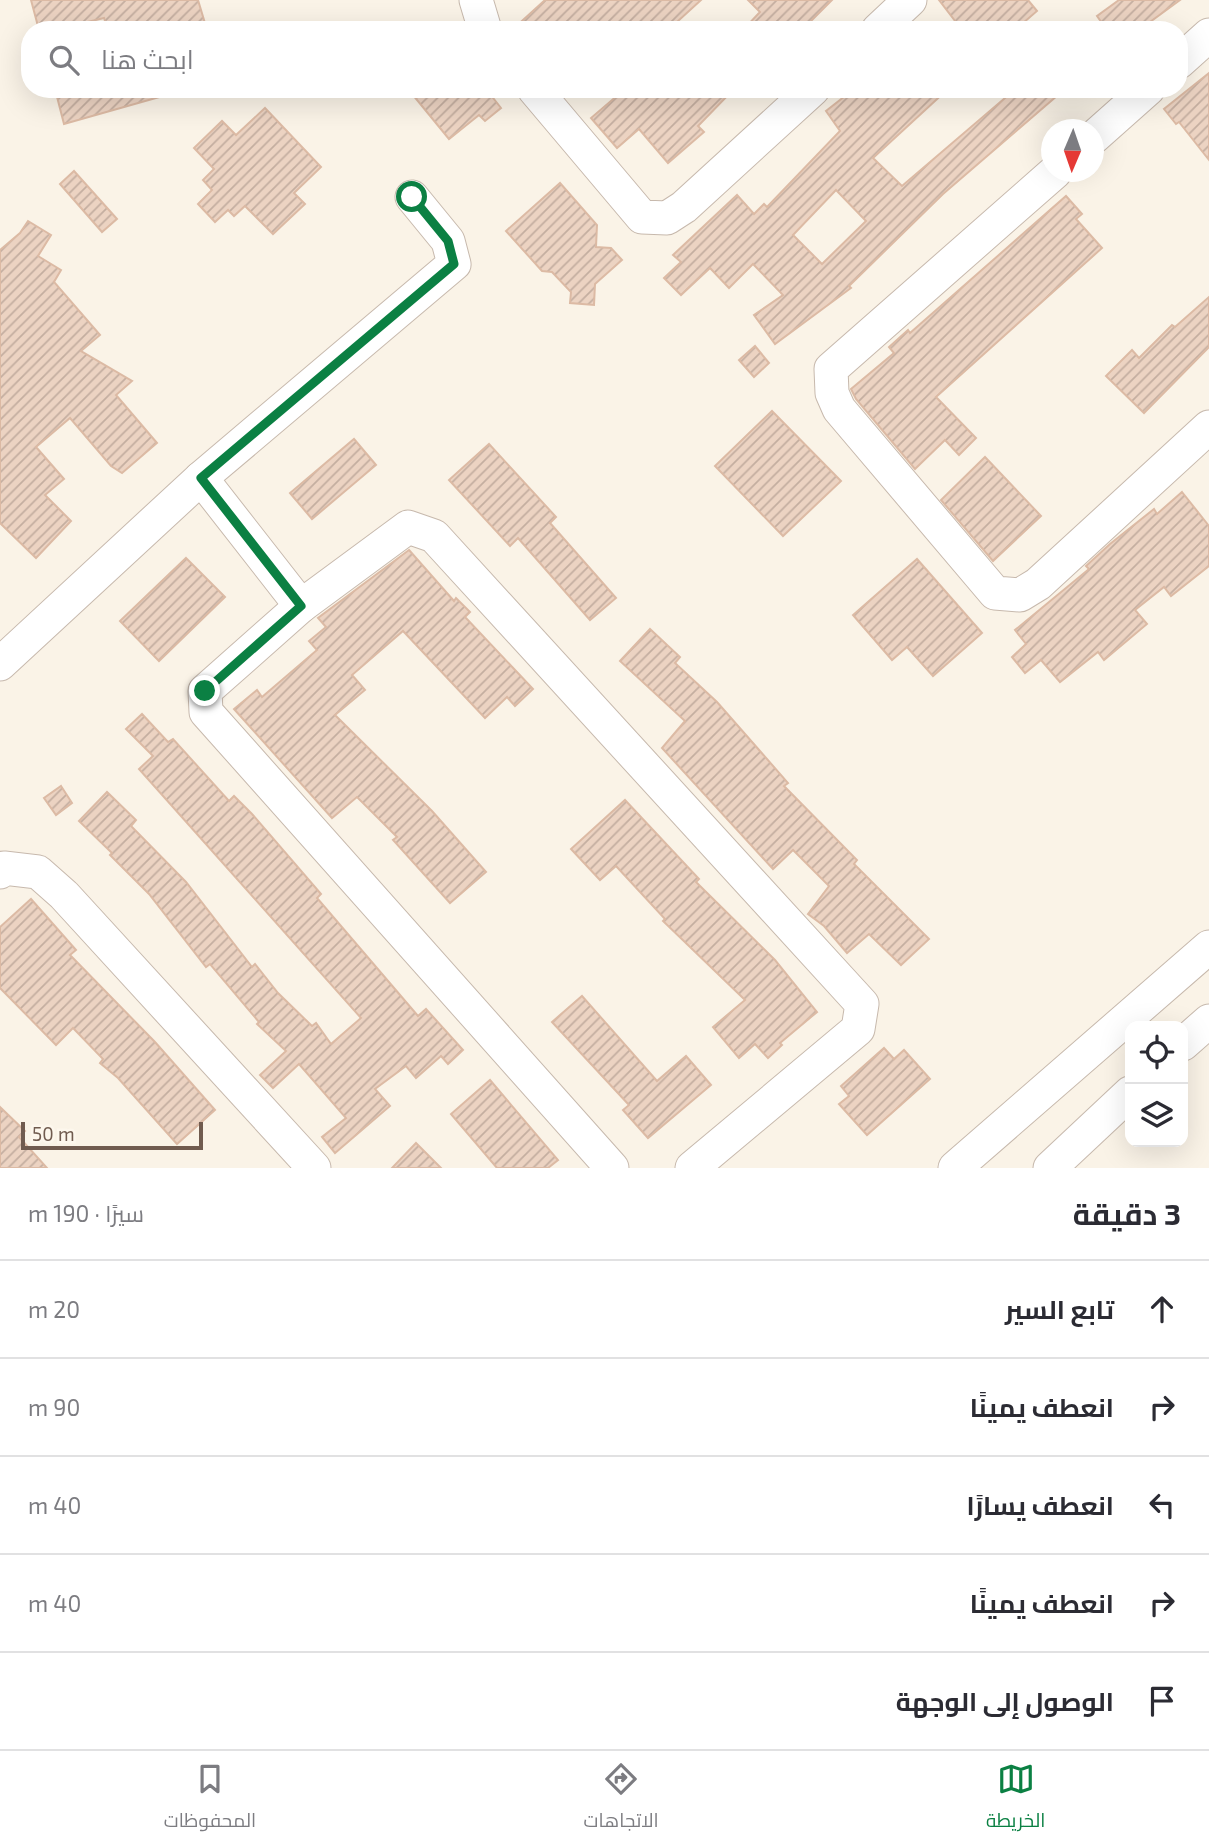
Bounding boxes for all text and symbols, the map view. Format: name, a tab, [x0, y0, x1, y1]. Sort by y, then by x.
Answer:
search box	[21, 21, 1188, 98]
icon: search	[45, 41, 83, 79]
text: ابحث هنا	[101, 43, 194, 74]
north arrow	[1041, 119, 1104, 182]
route start	[396, 181, 427, 212]
route end	[189, 675, 220, 706]
map controls	[1125, 1021, 1188, 1147]
button: locate	[1125, 1021, 1188, 1084]
button: layers	[1125, 1084, 1188, 1147]
scale bar	[21, 1119, 203, 1151]
text: 50 m	[32, 1122, 75, 1145]
text: 3 دقيقة	[1073, 1195, 1181, 1231]
text: سيرًا · 190 m	[28, 1199, 144, 1227]
icon: ahead	[1143, 1290, 1181, 1328]
text: تابع السير	[1005, 1293, 1114, 1324]
text: 20 m	[28, 1295, 80, 1323]
icon: right	[1143, 1388, 1181, 1426]
text: انعطف يمينًا	[970, 1391, 1114, 1422]
text: 90 m	[28, 1393, 80, 1421]
icon: left	[1143, 1486, 1181, 1524]
text: انعطف يسارًا	[967, 1489, 1114, 1520]
text: 40 m	[28, 1491, 81, 1519]
icon: right	[1143, 1584, 1181, 1622]
text: انعطف يمينًا	[970, 1587, 1114, 1618]
text: 40 m	[28, 1589, 81, 1617]
icon: arrive	[1143, 1682, 1181, 1720]
text: الوصول إلى الوجهة	[896, 1685, 1114, 1716]
tab: المحفوظات	[164, 1760, 256, 1838]
tab: الاتجاهات	[583, 1760, 659, 1838]
tab: الخريطة	[986, 1760, 1045, 1838]

